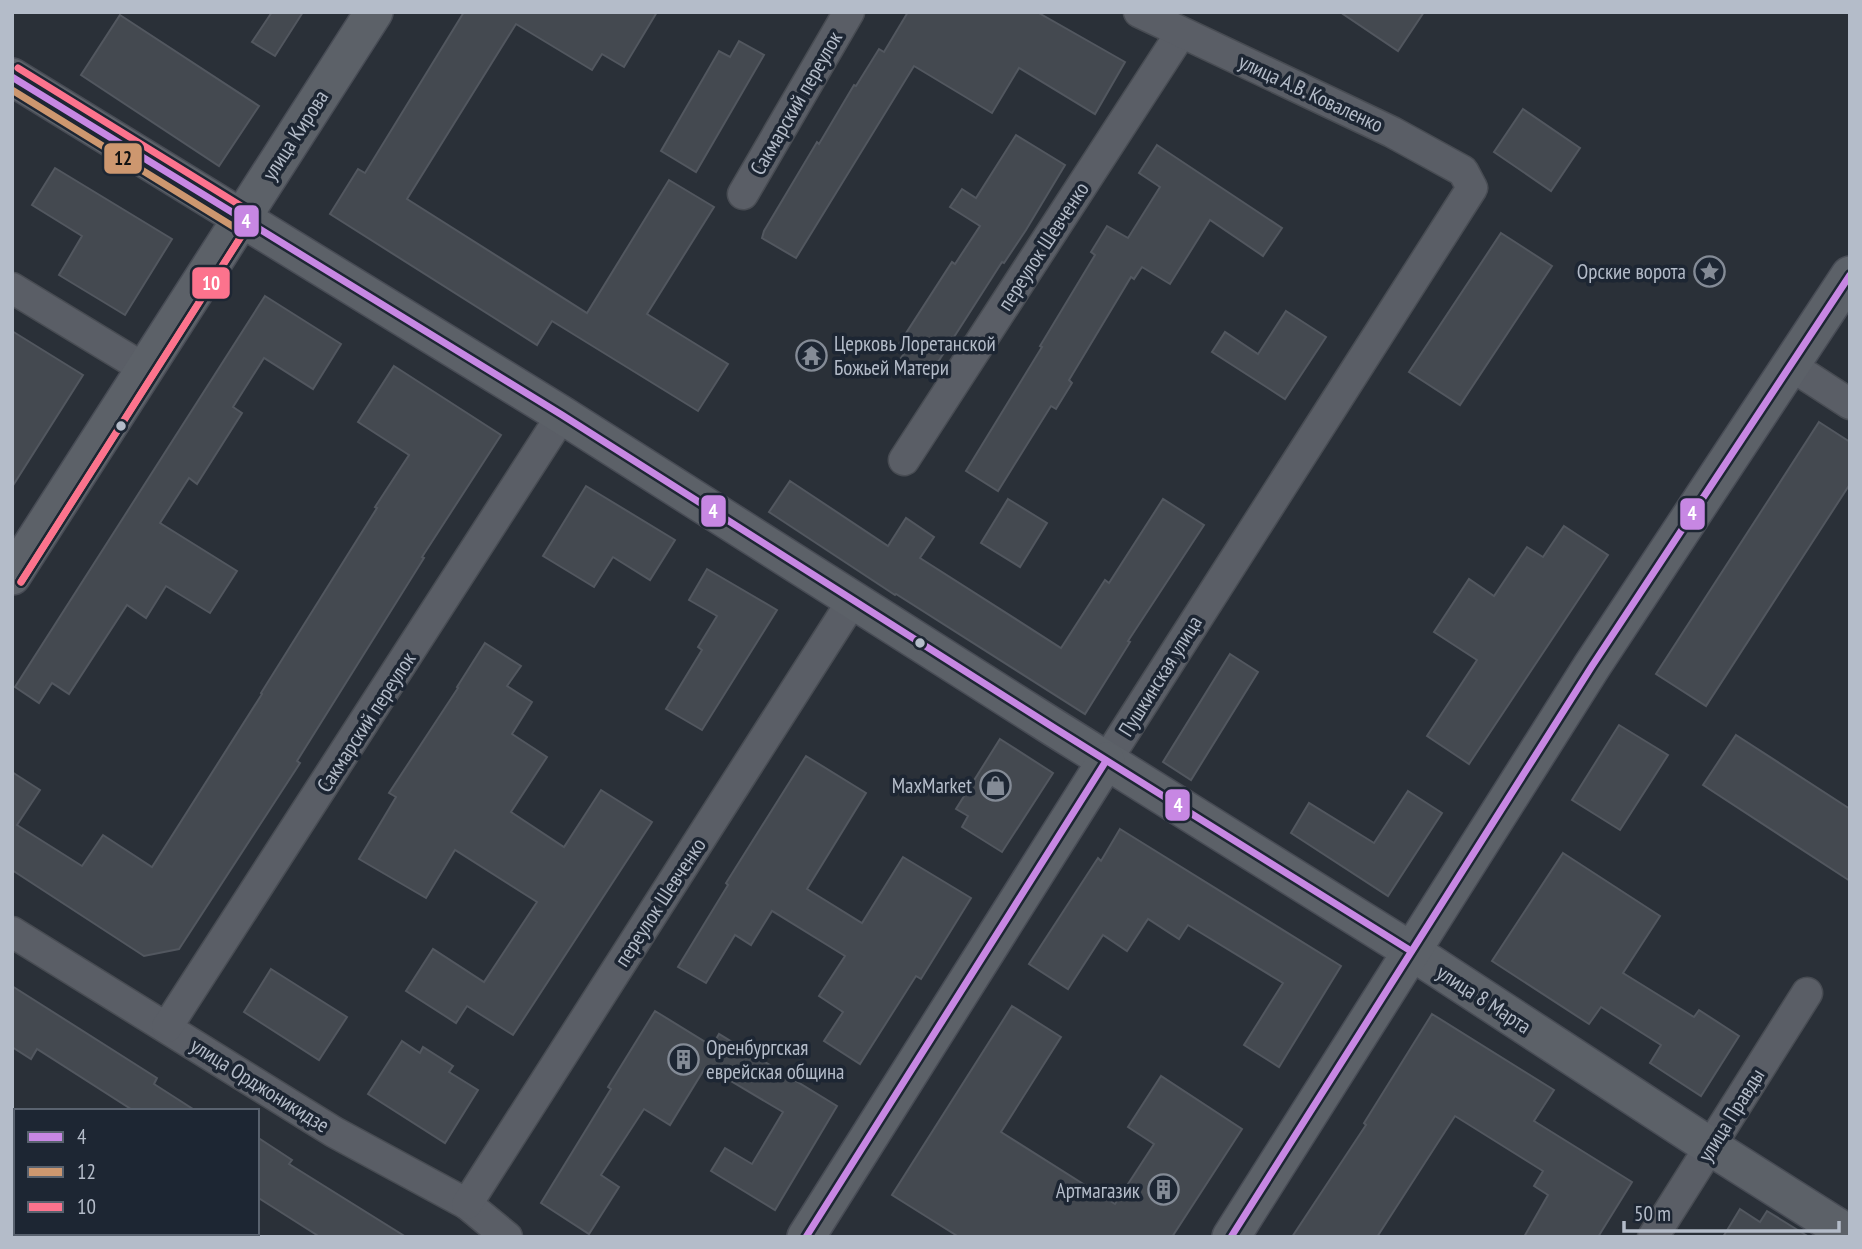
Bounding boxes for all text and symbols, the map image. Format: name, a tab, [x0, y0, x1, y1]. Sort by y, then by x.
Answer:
street label: Сакмарский переулок	[744, 26, 848, 180]
street label: улица А.В. Коваленко	[1234, 48, 1388, 138]
street label: улица Кирова	[256, 85, 334, 185]
line badge: 12	[103, 142, 143, 175]
text: 12	[114, 146, 132, 170]
street label: переулок Шевченко	[991, 177, 1095, 315]
line badge: 4	[233, 204, 260, 238]
text: 4	[241, 209, 251, 233]
place icon: Орские ворота	[1692, 254, 1726, 288]
place label: Орские ворота	[1577, 258, 1686, 285]
line badge: 10	[191, 266, 231, 300]
text: 10	[202, 271, 220, 295]
place label: Церковь Лоретанской Божьей Матери	[834, 330, 996, 381]
temple icon: Церковь Лоретанской Божьей Матери	[794, 338, 828, 372]
unlabelled marker	[114, 419, 128, 433]
line badge: 4	[700, 494, 727, 528]
line badge: 4	[1679, 497, 1706, 531]
text: 4	[708, 499, 718, 523]
text: 4	[1687, 501, 1697, 525]
street label: Пушкинская улица	[1112, 611, 1208, 741]
unlabelled marker	[913, 636, 927, 650]
street label: Сакмарский переулок	[311, 647, 421, 797]
shop icon: MaxMarket	[978, 768, 1012, 802]
place label: MaxMarket	[892, 772, 972, 799]
line badge: 4	[1164, 788, 1191, 822]
text: 4	[1173, 793, 1183, 817]
street label: переулок Шевченко	[608, 833, 712, 971]
street label: улица 8 Марта	[1432, 958, 1536, 1040]
street label: улица Орджоникидзе	[186, 1032, 334, 1138]
place label: Оренбургская еврейская община	[706, 1034, 844, 1085]
building icon: Оренбургская еврейская община	[666, 1042, 700, 1076]
street label: улица Правды	[1692, 1063, 1770, 1167]
legend	[14, 1109, 259, 1235]
text: 4	[77, 1123, 87, 1150]
text: 12	[77, 1158, 96, 1185]
building icon: Артмагазик	[1146, 1173, 1180, 1207]
place label: Артмагазик	[1056, 1177, 1140, 1204]
scale bar	[1624, 1190, 1839, 1234]
text: 10	[77, 1193, 96, 1220]
text: 50 m	[1634, 1200, 1671, 1227]

